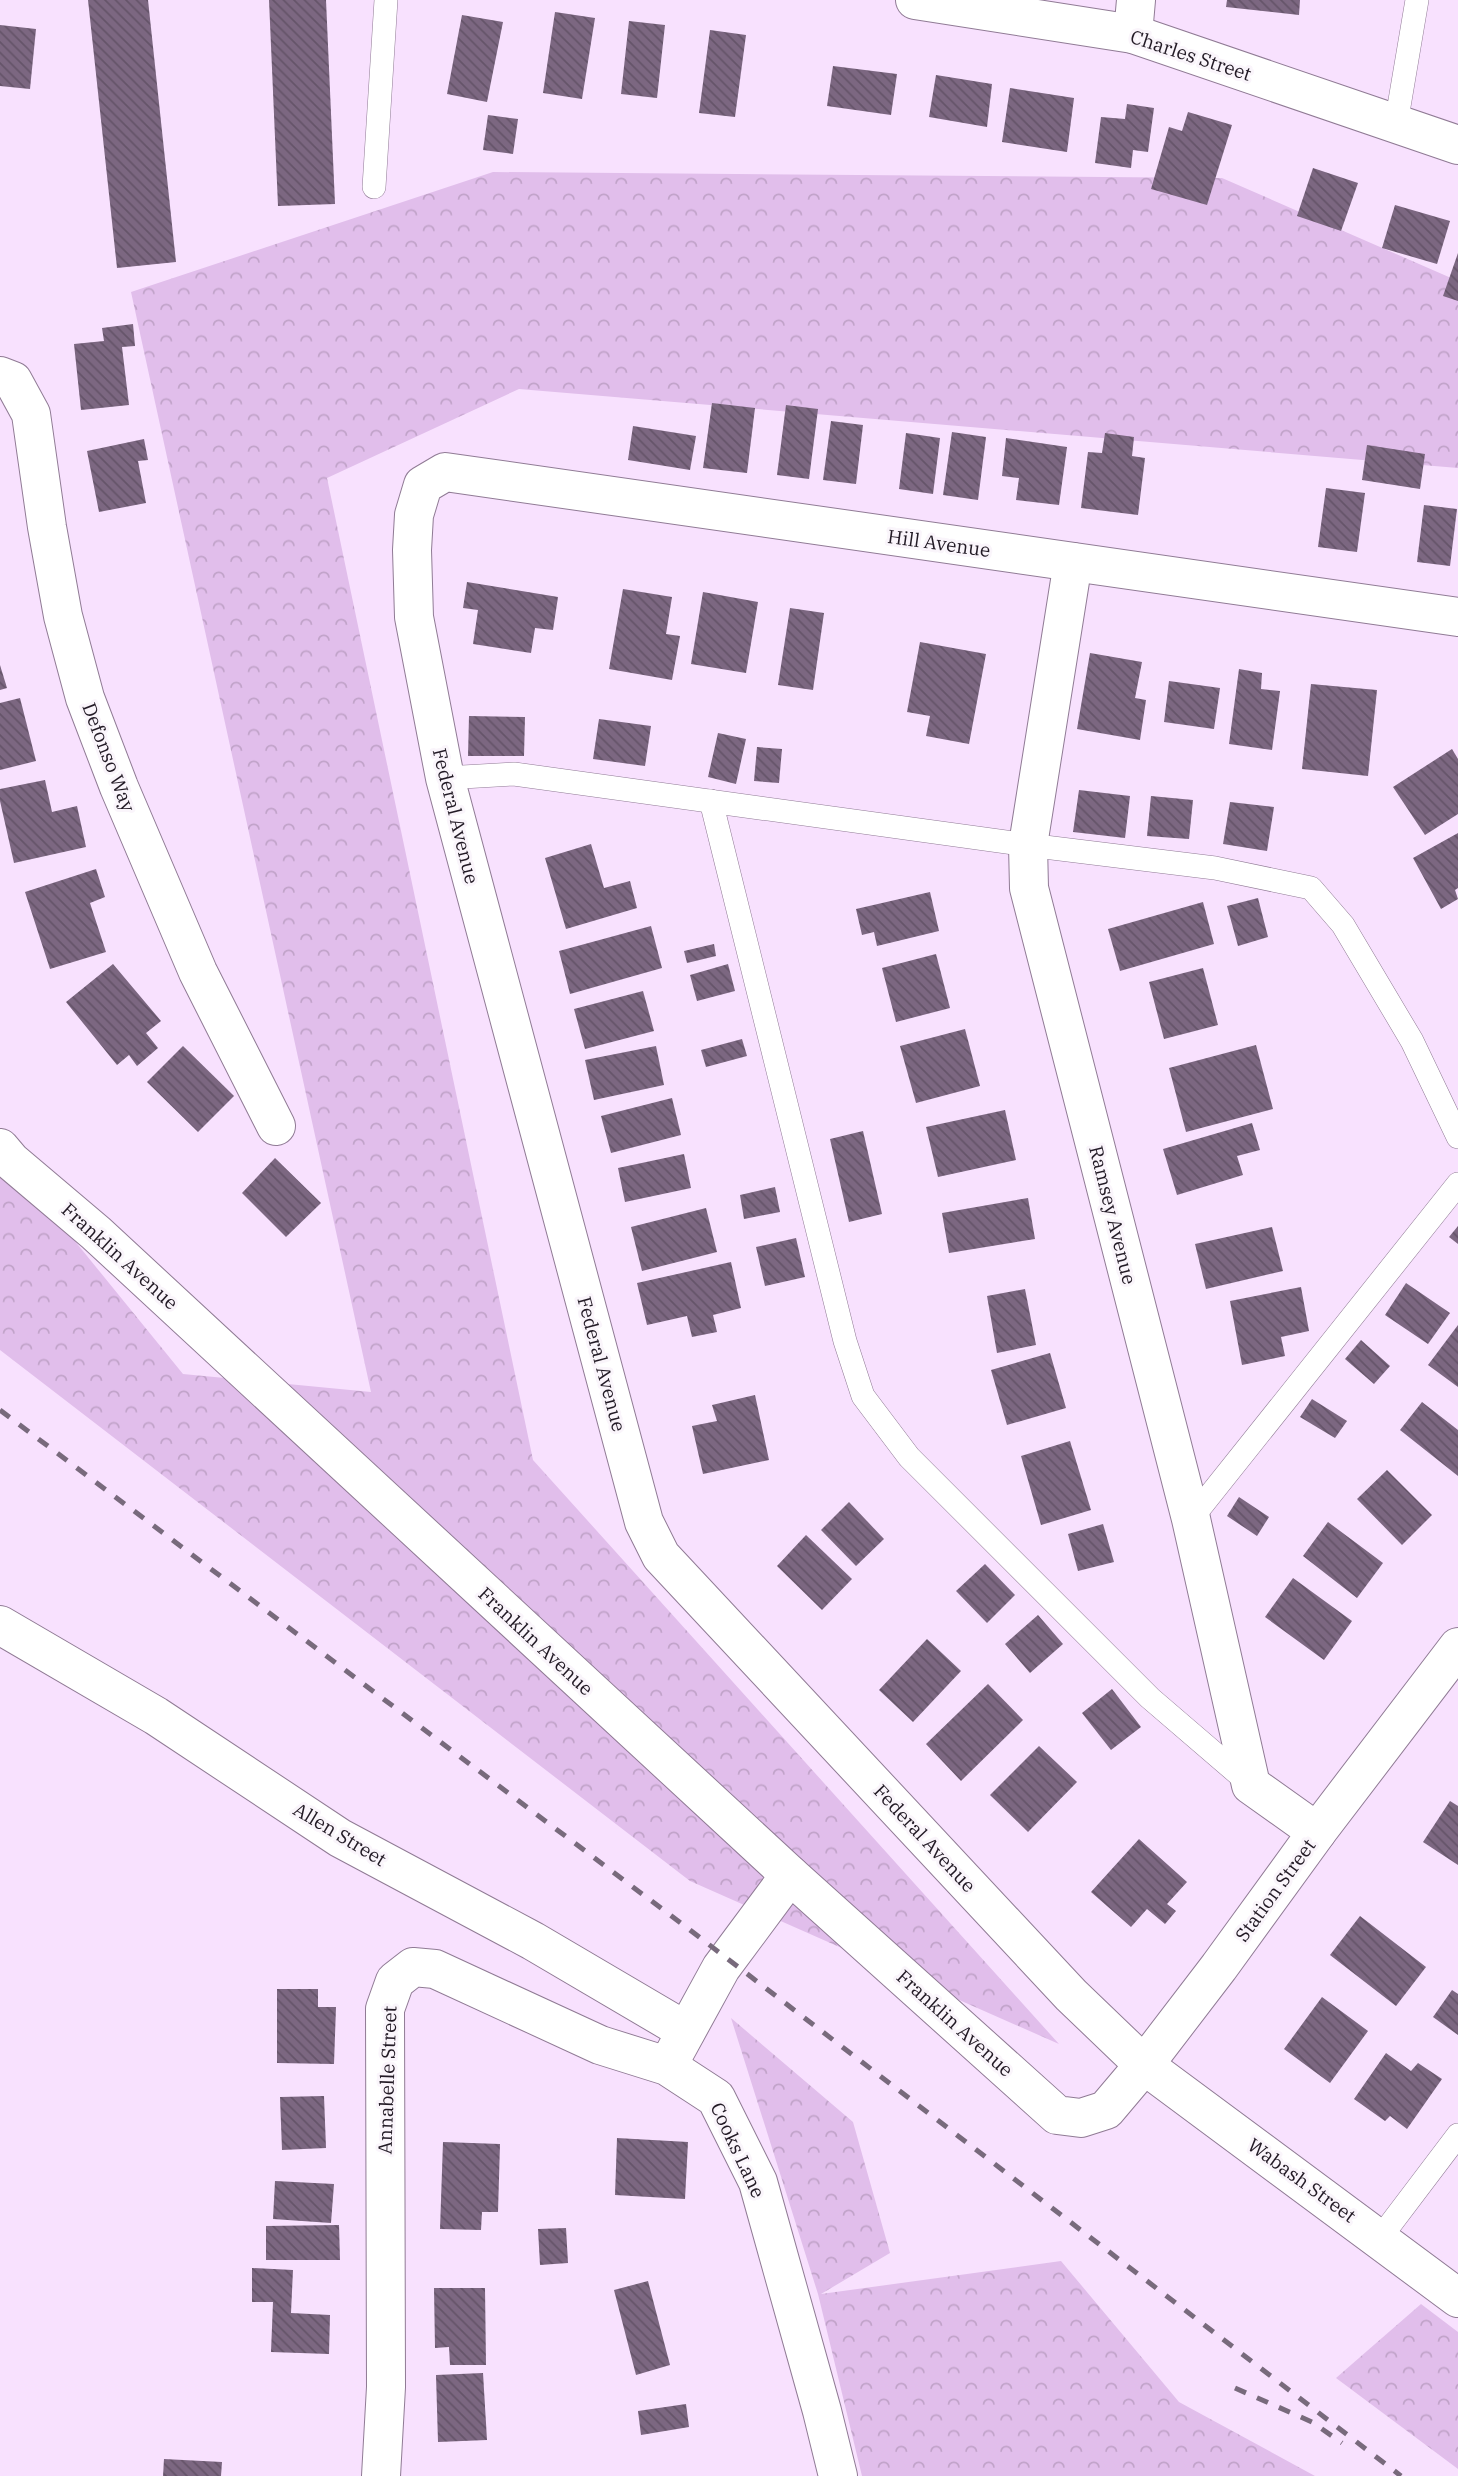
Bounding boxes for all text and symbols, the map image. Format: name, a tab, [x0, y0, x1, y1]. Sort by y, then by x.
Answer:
street label: Charles Street	[1127, 24, 1255, 86]
street label: Hill Avenue	[886, 524, 992, 562]
street label: Defonso Way	[77, 699, 141, 816]
street label: Federal Avenue	[428, 746, 484, 886]
street label: Ramsey Avenue	[1084, 1143, 1142, 1287]
street label: Franklin Avenue	[57, 1197, 183, 1315]
street label: Federal Avenue	[572, 1294, 632, 1434]
street label: Franklin Avenue	[474, 1582, 598, 1700]
street label: Federal Avenue	[869, 1779, 981, 1897]
street label: Allen Street	[289, 1797, 391, 1871]
street label: Station Street	[1230, 1834, 1321, 1946]
street label: Franklin Avenue	[892, 1964, 1018, 2082]
street label: Annabelle Street	[372, 2005, 402, 2155]
street label: Cooks Lane	[705, 2098, 771, 2202]
street label: Wabash Street	[1243, 2133, 1361, 2228]

